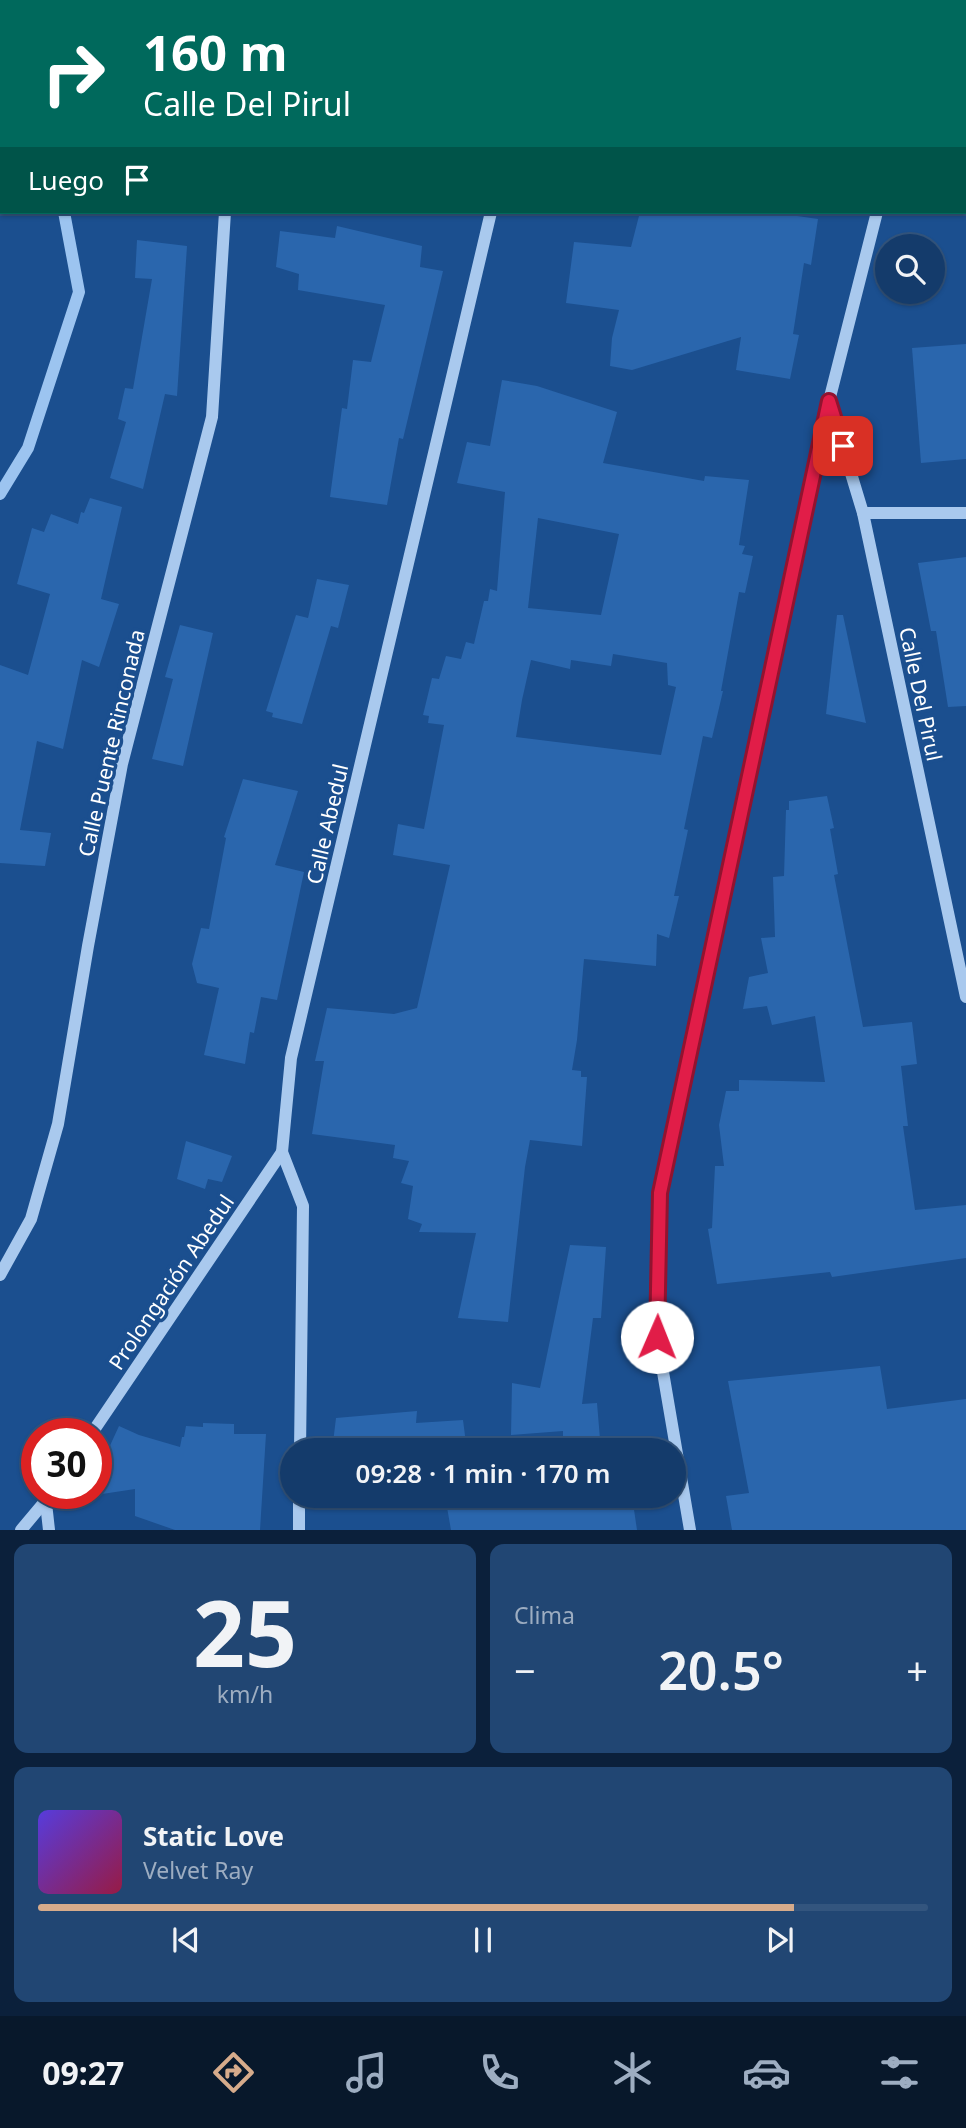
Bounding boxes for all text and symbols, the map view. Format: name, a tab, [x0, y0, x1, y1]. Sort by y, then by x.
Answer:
text: 160 m	[143, 19, 288, 85]
icon: right	[28, 28, 119, 119]
text: Calle Del Pirul	[143, 82, 351, 125]
icon: arrive	[118, 161, 156, 199]
text: Luego	[28, 162, 104, 198]
map controls	[875, 234, 945, 304]
button: search	[875, 234, 945, 304]
pin	[813, 416, 873, 476]
icon: arrive	[824, 427, 862, 465]
street label: Calle Del Pirul	[893, 624, 949, 764]
street label: Calle Puente Rinconada	[71, 627, 151, 859]
street label: Calle Abedul	[300, 761, 354, 887]
street label: Prolongación Abedul	[102, 1189, 240, 1375]
position arrow	[620, 1300, 694, 1374]
speed limit sign: 30	[21, 1418, 112, 1509]
text: 09:28 · 1 min · 170 m	[356, 1455, 610, 1491]
text: 25	[193, 1570, 297, 1694]
text: Clima	[514, 1599, 575, 1631]
text: 20.5°	[658, 1634, 784, 1705]
text: −	[514, 1644, 536, 1696]
text: +	[906, 1644, 928, 1696]
text: km/h	[217, 1678, 273, 1710]
text: Static Love	[143, 1818, 284, 1854]
text: Velvet Ray	[143, 1854, 253, 1886]
icon: previous	[167, 1921, 205, 1959]
icon: pause	[464, 1921, 502, 1959]
icon: next	[761, 1921, 799, 1959]
icon: directions	[209, 2048, 258, 2097]
icon: music	[342, 2048, 391, 2097]
icon: phone	[475, 2048, 524, 2097]
icon: climate	[608, 2048, 657, 2097]
icon: car	[742, 2048, 791, 2097]
icon: filters	[875, 2048, 924, 2097]
text: 09:27	[42, 2051, 124, 2094]

